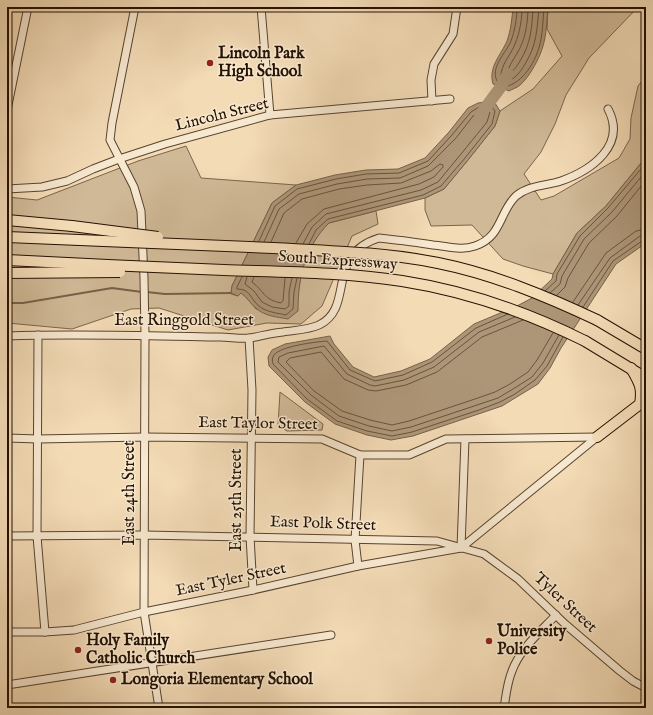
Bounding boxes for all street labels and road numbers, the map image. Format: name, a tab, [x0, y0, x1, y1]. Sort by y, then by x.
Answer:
street label: Lincoln Street	[173, 94, 271, 136]
street label: South Expressway	[278, 247, 399, 275]
street label: East Ringgold Street	[114, 311, 254, 331]
street label: East Taylor Street	[198, 413, 318, 435]
street label: East 24th Street	[120, 440, 140, 546]
street label: East 25th Street	[227, 448, 247, 552]
street label: East Polk Street	[270, 512, 377, 536]
street label: East Tyler Street	[174, 558, 288, 601]
street label: Tyler Street	[529, 569, 601, 638]

